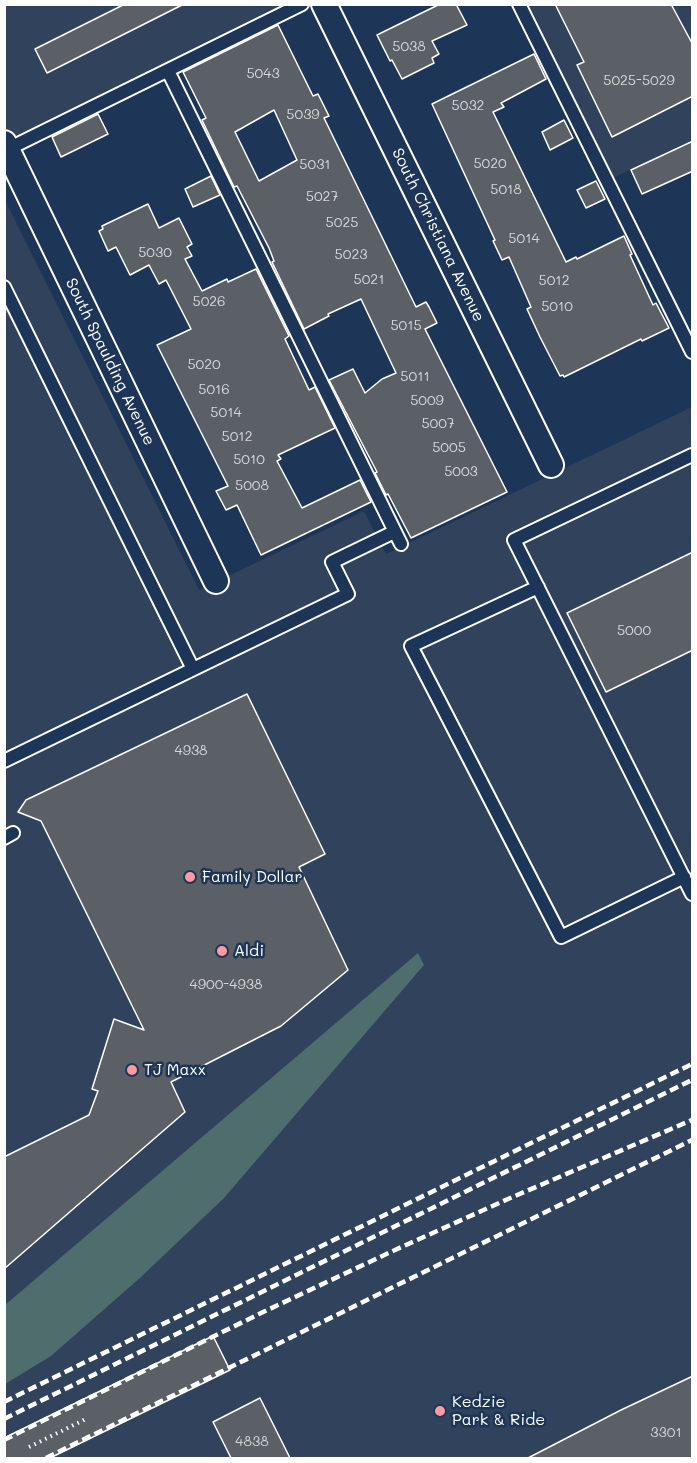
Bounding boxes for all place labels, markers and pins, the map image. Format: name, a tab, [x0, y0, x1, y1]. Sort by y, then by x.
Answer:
place label: Family Dollar	[202, 867, 303, 887]
marker: Family Dollar	[183, 870, 197, 884]
place label: Aldi	[234, 941, 264, 961]
marker: Aldi	[215, 944, 229, 958]
place label: TJ Maxx	[144, 1060, 206, 1080]
marker: TJ Maxx	[125, 1063, 139, 1077]
place label: Kedzie Park & Ride	[452, 1392, 545, 1430]
marker: Kedzie Park & Ride	[433, 1404, 447, 1418]

